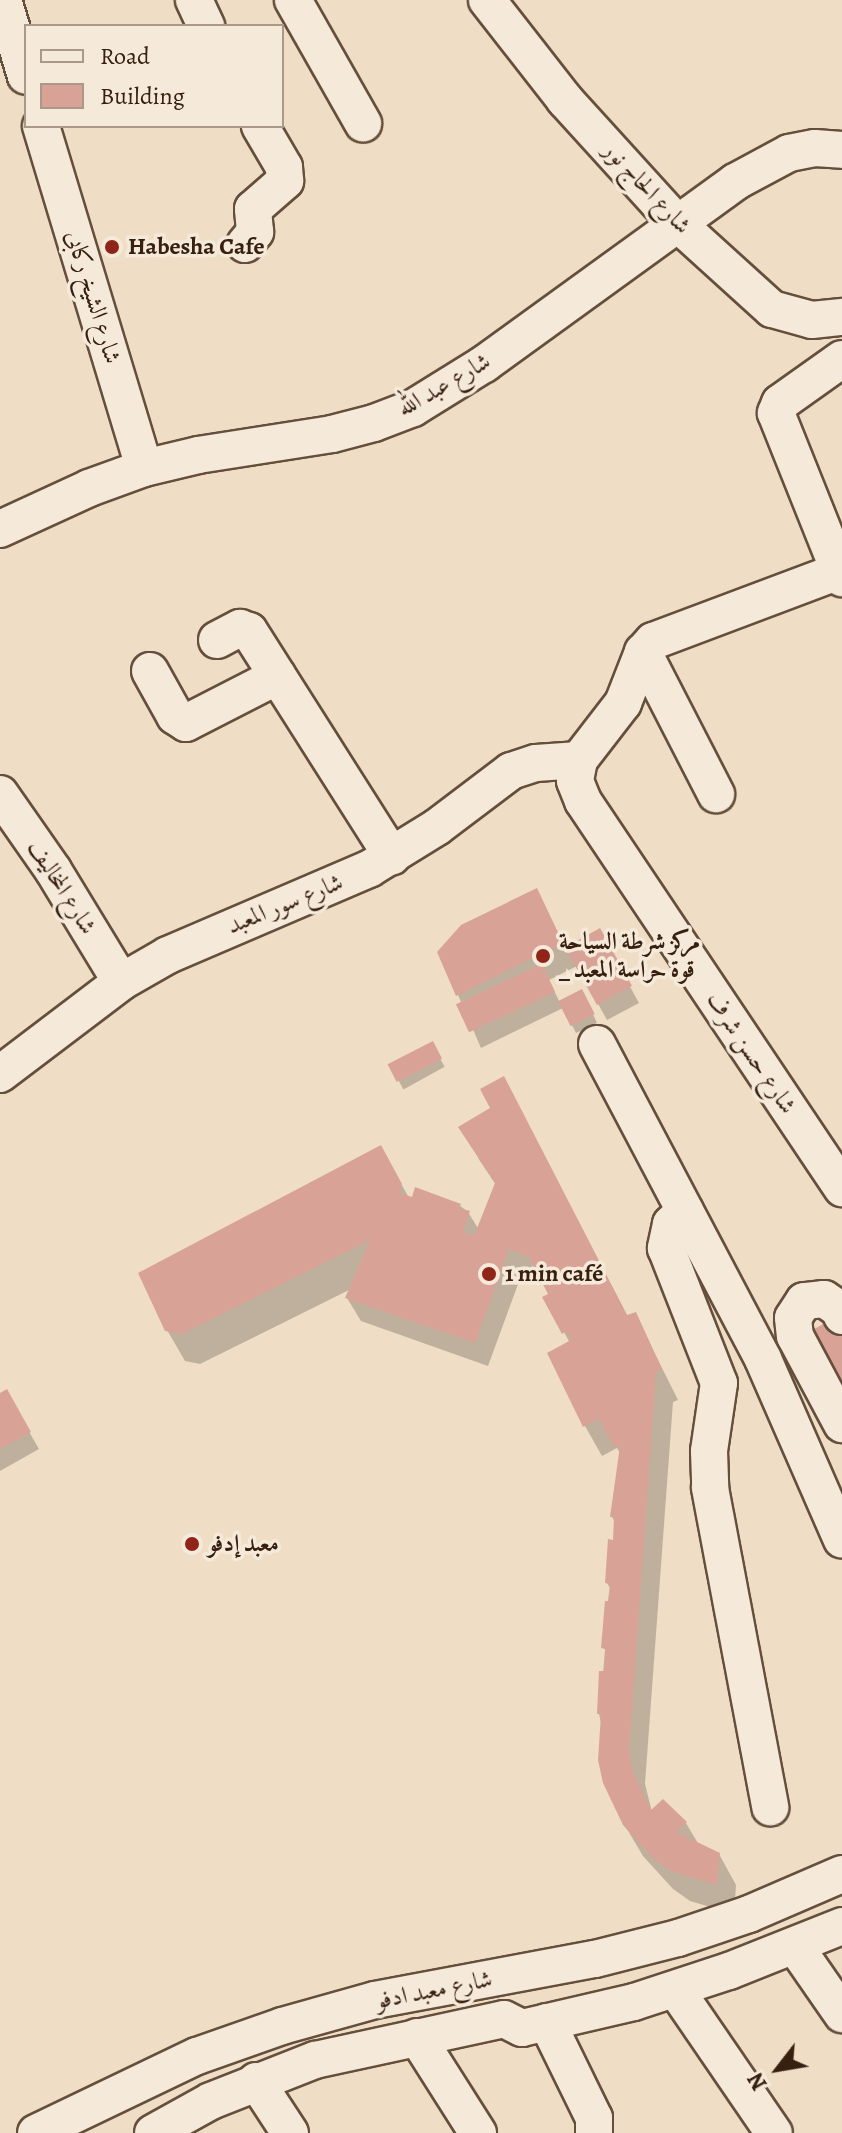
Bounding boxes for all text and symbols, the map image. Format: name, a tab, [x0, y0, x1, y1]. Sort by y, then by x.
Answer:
legend	[24, 24, 284, 128]
text: Road	[100, 40, 150, 72]
text: Building	[100, 80, 185, 112]
street label: شارع الحاج نور	[597, 136, 697, 240]
street label: شارع الشيخ ركابى	[59, 227, 127, 367]
place label: Habesha Cafe	[128, 233, 265, 261]
marker: Habesha Cafe	[103, 238, 121, 256]
street label: شارع عبد الله	[392, 347, 496, 423]
street label: شارع المخاليف	[22, 834, 102, 940]
street label: شارع سور المعبد	[223, 868, 347, 940]
place label: مركز شرطة السياحة _ قوة حراسة المعبد	[559, 928, 700, 984]
marker: مركز شرطة السياحة _ قوة حراسة المعبد	[534, 947, 552, 965]
street label: شارع حسن شرف	[700, 987, 802, 1119]
place label: 1 min café	[505, 1260, 603, 1288]
marker: 1 min café	[480, 1265, 498, 1283]
place label: معبد إدفو	[208, 1530, 279, 1558]
marker: معبد إدفو	[183, 1535, 201, 1553]
street label: شارع معبد ادفو	[373, 1965, 495, 2015]
north arrow	[738, 2029, 818, 2109]
text: N	[740, 2067, 774, 2096]

